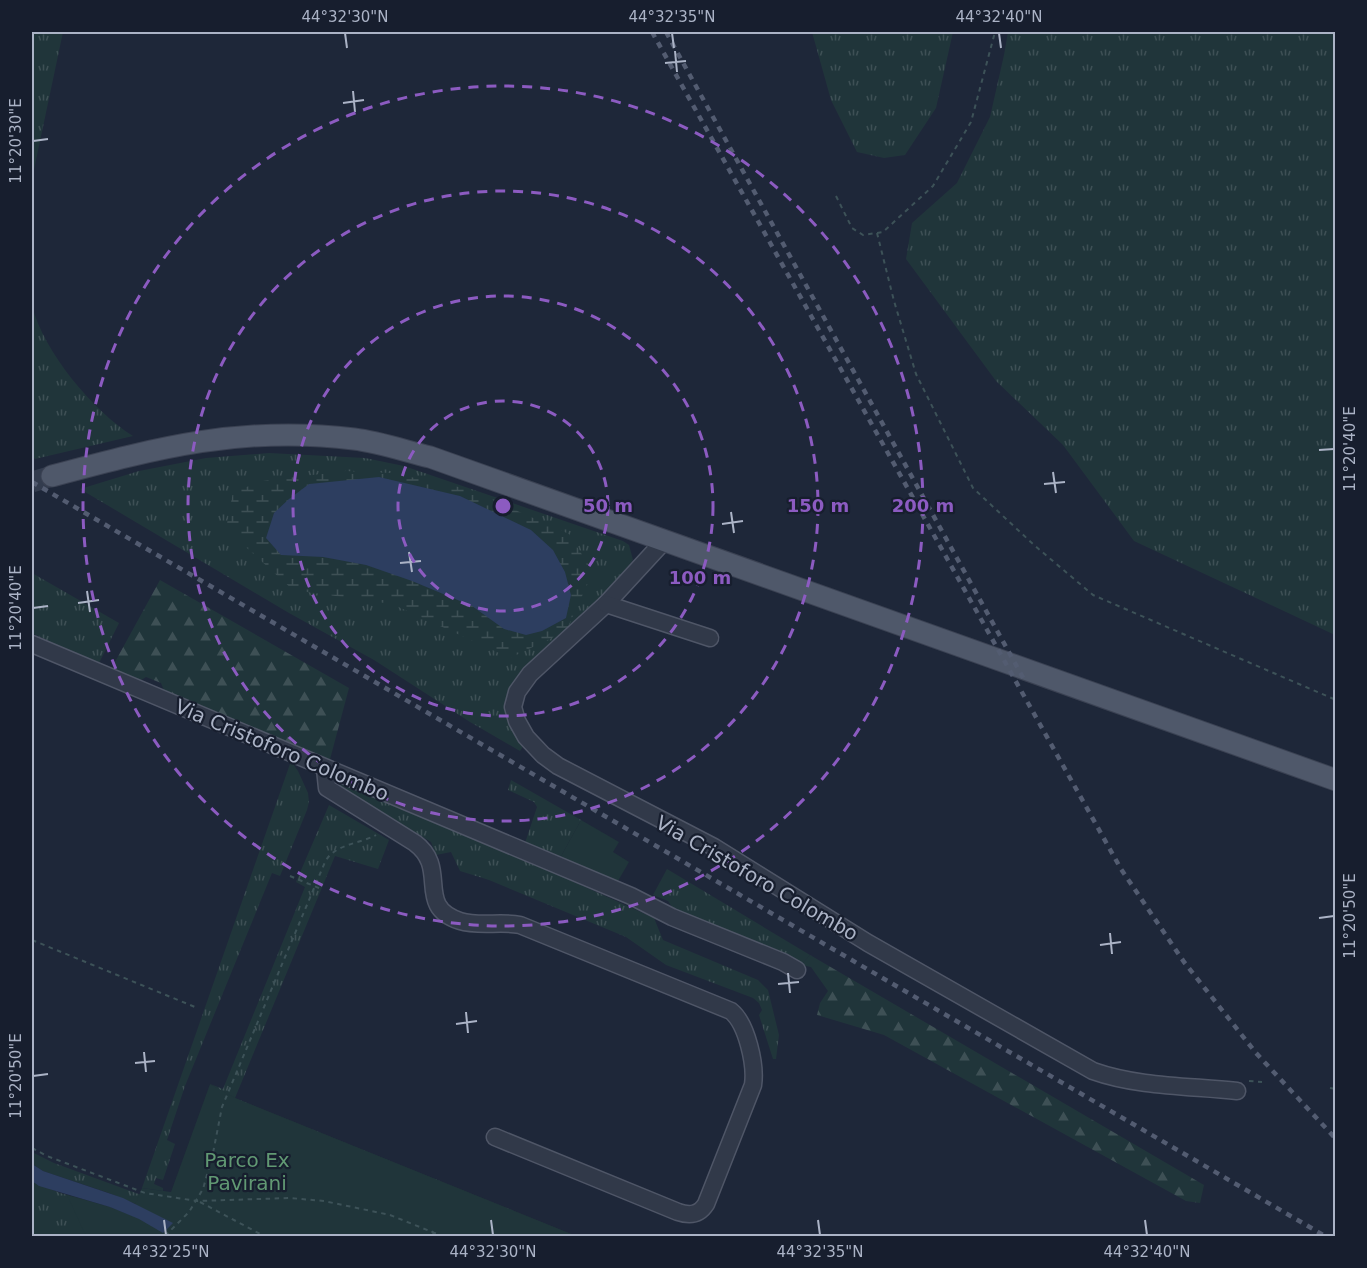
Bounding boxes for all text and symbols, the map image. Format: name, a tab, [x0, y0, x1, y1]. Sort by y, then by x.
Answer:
text: 44°32'30"N	[301, 8, 389, 26]
text: 44°32'35"N	[628, 8, 716, 26]
text: 44°32'40"N	[955, 8, 1043, 26]
text: 11°20'30"E	[7, 98, 25, 184]
text: 11°20'40"E	[1341, 406, 1359, 492]
text: 50 m	[583, 495, 633, 516]
text: 150 m	[787, 495, 849, 516]
text: 200 m	[892, 495, 954, 516]
centre of rings	[493, 496, 513, 516]
text: 11°20'40"E	[7, 565, 25, 651]
text: 100 m	[669, 567, 731, 588]
street label: Via Cristoforo Colombo	[172, 694, 392, 806]
street label: Via Cristoforo Colombo	[652, 810, 862, 946]
text: 11°20'50"E	[1341, 873, 1359, 959]
text: 11°20'50"E	[7, 1033, 25, 1119]
park label: Parco Ex Pavirani	[204, 1148, 290, 1195]
text: 44°32'25"N	[122, 1243, 210, 1261]
text: 44°32'30"N	[449, 1243, 537, 1261]
text: 44°32'35"N	[776, 1243, 864, 1261]
text: 44°32'40"N	[1103, 1243, 1191, 1261]

